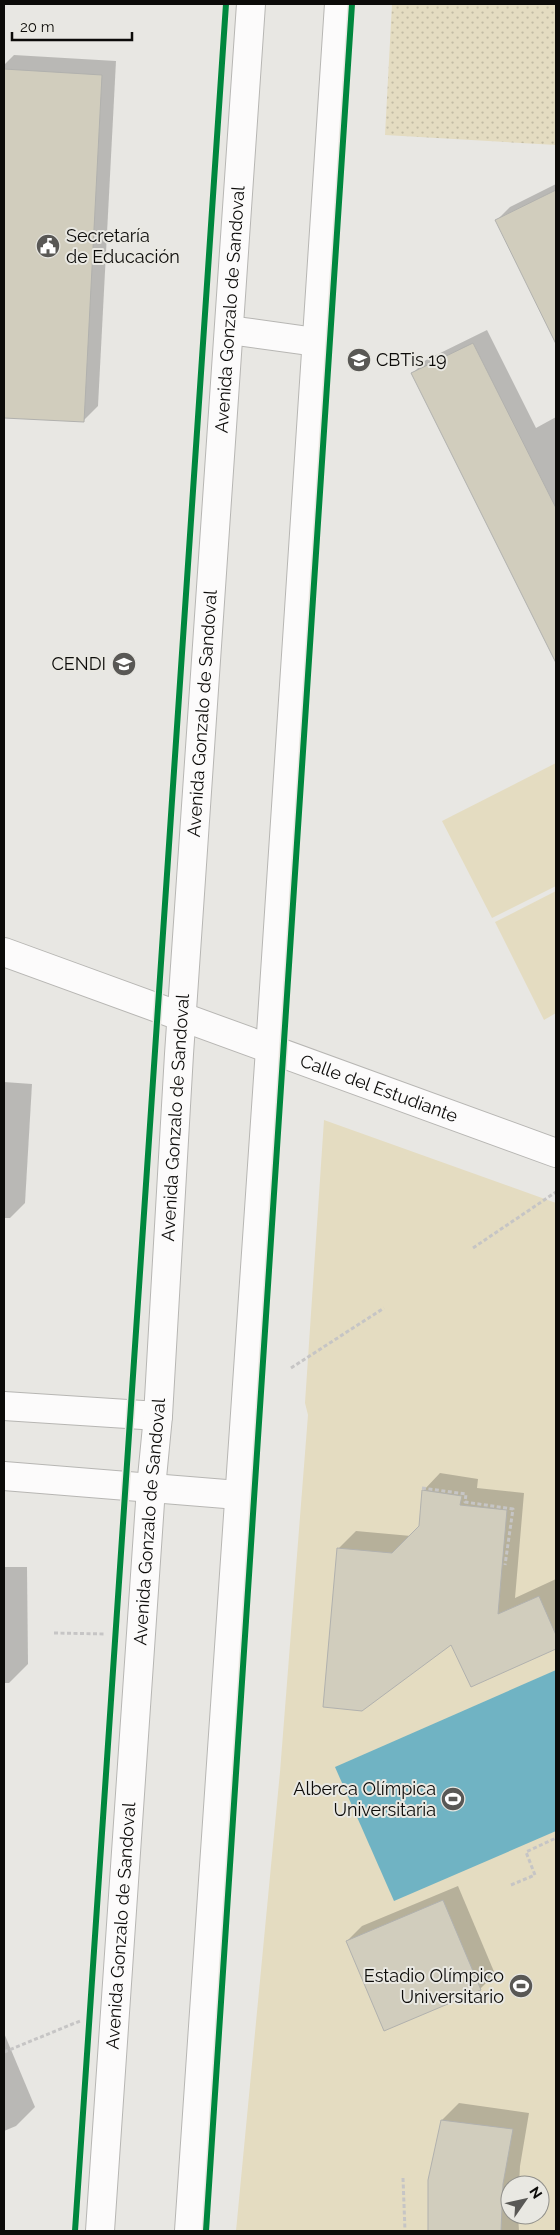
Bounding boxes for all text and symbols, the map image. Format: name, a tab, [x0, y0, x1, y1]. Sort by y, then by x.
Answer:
scale bar	[12, 10, 132, 42]
text: 20 m	[20, 18, 55, 36]
street label: Avenida Gonzalo de Sandoval	[211, 185, 249, 434]
place label: Secretaría de Educación	[66, 225, 180, 267]
public building icon: Secretaría de Educación	[35, 233, 61, 259]
school or university icon: CBTis 19	[346, 347, 372, 373]
place label: CBTis 19	[376, 349, 447, 370]
street label: Avenida Gonzalo de Sandoval	[183, 589, 221, 838]
school or university icon: CENDI	[111, 651, 137, 677]
place label: CENDI	[51, 653, 106, 674]
street label: Avenida Gonzalo de Sandoval	[157, 993, 193, 1242]
street label: Calle del Estudiante	[297, 1050, 461, 1126]
street label: Avenida Gonzalo de Sandoval	[129, 1397, 169, 1646]
place label: Alberca Olímpica Universitaria	[293, 1778, 436, 1820]
sports icon: Alberca Olímpica Universitaria	[440, 1786, 466, 1812]
street label: Avenida Gonzalo de Sandoval	[101, 1801, 139, 2050]
place label: Estadio Olímpico Universitario	[364, 1965, 504, 2007]
sports icon: Estadio Olímpico Universitario	[508, 1973, 534, 1999]
north arrow	[500, 2175, 550, 2225]
text: N	[526, 2184, 545, 2202]

